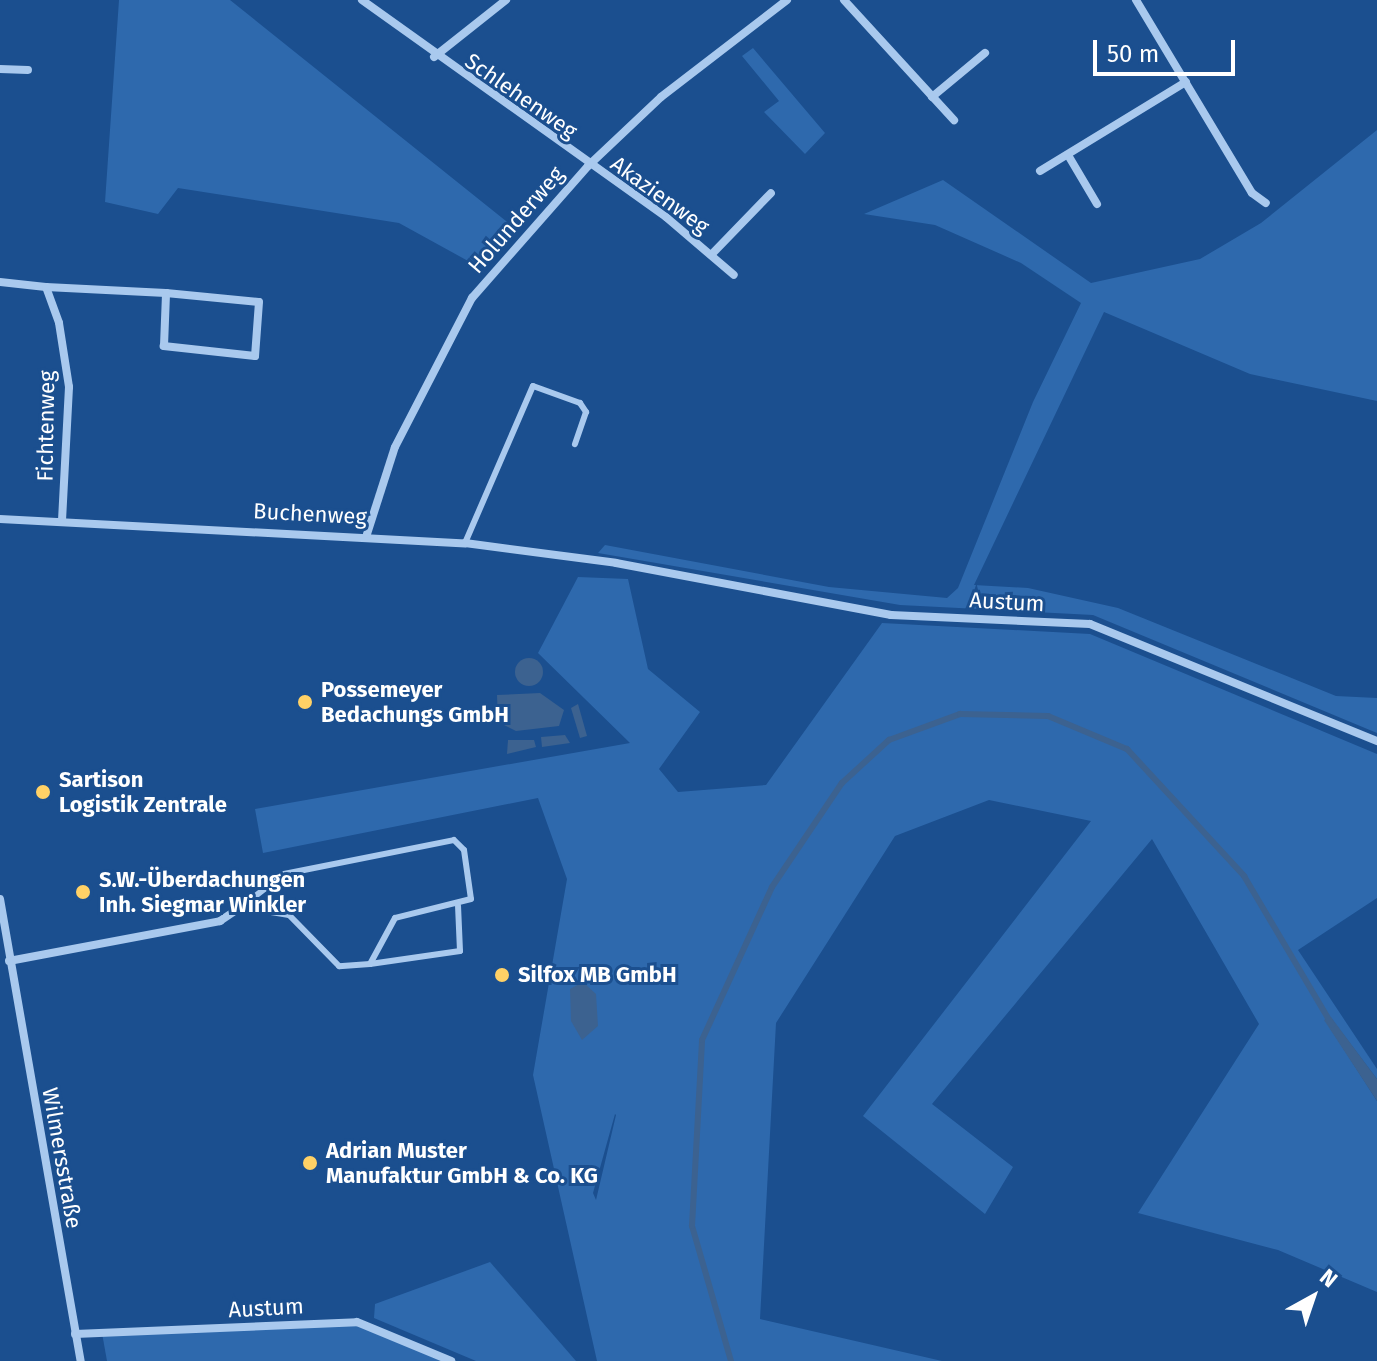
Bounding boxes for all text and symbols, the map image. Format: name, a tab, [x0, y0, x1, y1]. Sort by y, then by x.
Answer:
scale bar	[1097, 24, 1239, 74]
text: 50 m	[1107, 40, 1159, 68]
street label: Schlehenweg	[460, 48, 582, 144]
street label: Akazienweg	[606, 150, 714, 240]
street label: Holunderweg	[462, 161, 570, 279]
street label: Fichtenweg	[32, 370, 60, 482]
street label: Buchenweg	[253, 498, 367, 530]
street label: Austum	[969, 587, 1045, 617]
place label: Possemeyer Bedachungs GmbH	[321, 676, 509, 728]
marker: Possemeyer Bedachungs GmbH	[296, 693, 314, 711]
place label: Sartison Logistik Zentrale	[59, 766, 227, 818]
marker: Sartison Logistik Zentrale	[34, 783, 52, 801]
place label: S.W.-Überdachungen Inh. Siegmar Winkler	[99, 866, 306, 918]
marker: S.W.-Überdachungen Inh. Siegmar Winkler	[74, 883, 92, 901]
place label: Silfox MB GmbH	[518, 962, 677, 988]
marker: Silfox MB GmbH	[493, 966, 511, 984]
street label: Wilmersstraße	[37, 1085, 87, 1231]
place label: Adrian Muster Manufaktur GmbH & Co. KG	[326, 1137, 598, 1188]
marker: Adrian Muster Manufaktur GmbH & Co. KG	[301, 1154, 319, 1172]
north arrow	[1273, 1257, 1353, 1337]
text: N	[1314, 1263, 1343, 1293]
street label: Austum	[228, 1293, 304, 1323]

